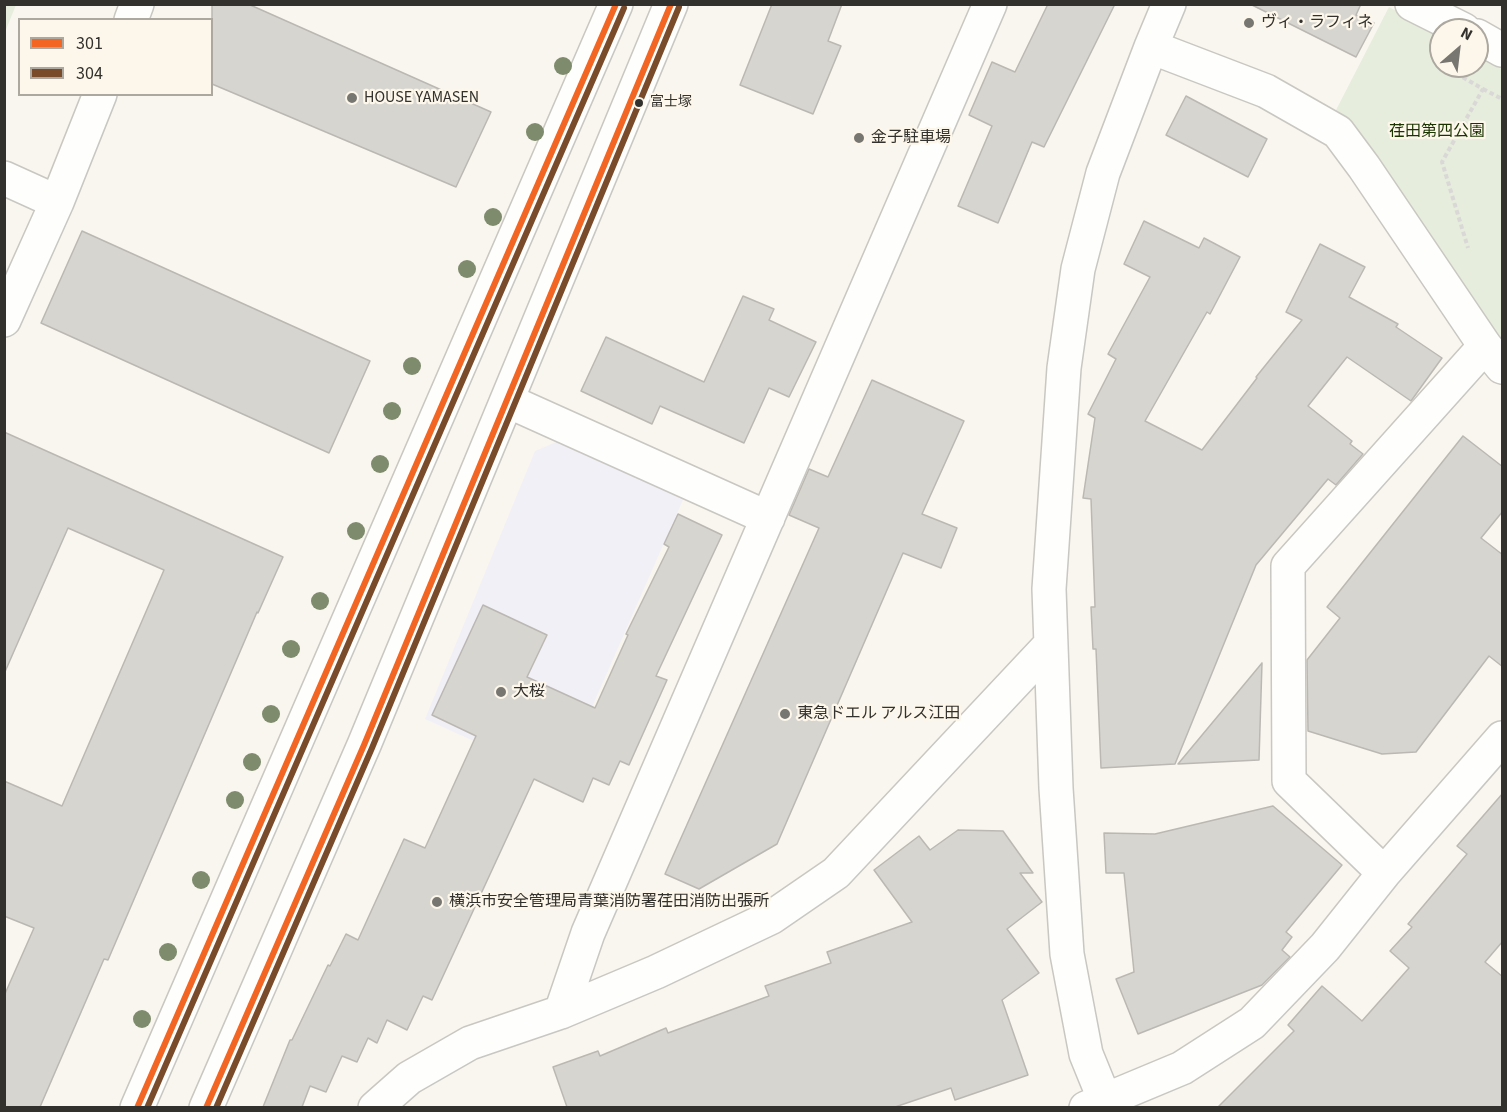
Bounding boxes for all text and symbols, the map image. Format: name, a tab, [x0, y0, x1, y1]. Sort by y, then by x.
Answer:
place label: ヴィ・ラフィネ	[1261, 13, 1373, 33]
marker: ヴィ・ラフィネ	[1242, 16, 1256, 30]
legend	[18, 18, 213, 96]
north arrow	[1429, 18, 1489, 78]
text: N	[1457, 22, 1476, 46]
text: 301	[76, 31, 103, 56]
text: 304	[76, 61, 103, 86]
place label: HOUSE YAMASEN	[364, 88, 479, 108]
marker: HOUSE YAMASEN	[345, 91, 359, 105]
place label: 富士塚	[650, 95, 692, 111]
marker: 富士塚	[633, 97, 645, 109]
park label: 荏田第四公園	[1389, 122, 1485, 142]
place label: 金子駐車場	[871, 128, 951, 148]
marker: 金子駐車場	[852, 131, 866, 145]
place label: 大桜	[513, 682, 545, 702]
marker: 大桜	[494, 685, 508, 699]
place label: 東急ドエル アルス江田	[797, 704, 960, 724]
marker: 東急ドエル アルス江田	[778, 707, 792, 721]
place label: 横浜市安全管理局青葉消防署荏田消防出張所	[449, 892, 769, 912]
marker: 横浜市安全管理局青葉消防署荏田消防出張所	[430, 895, 444, 909]

